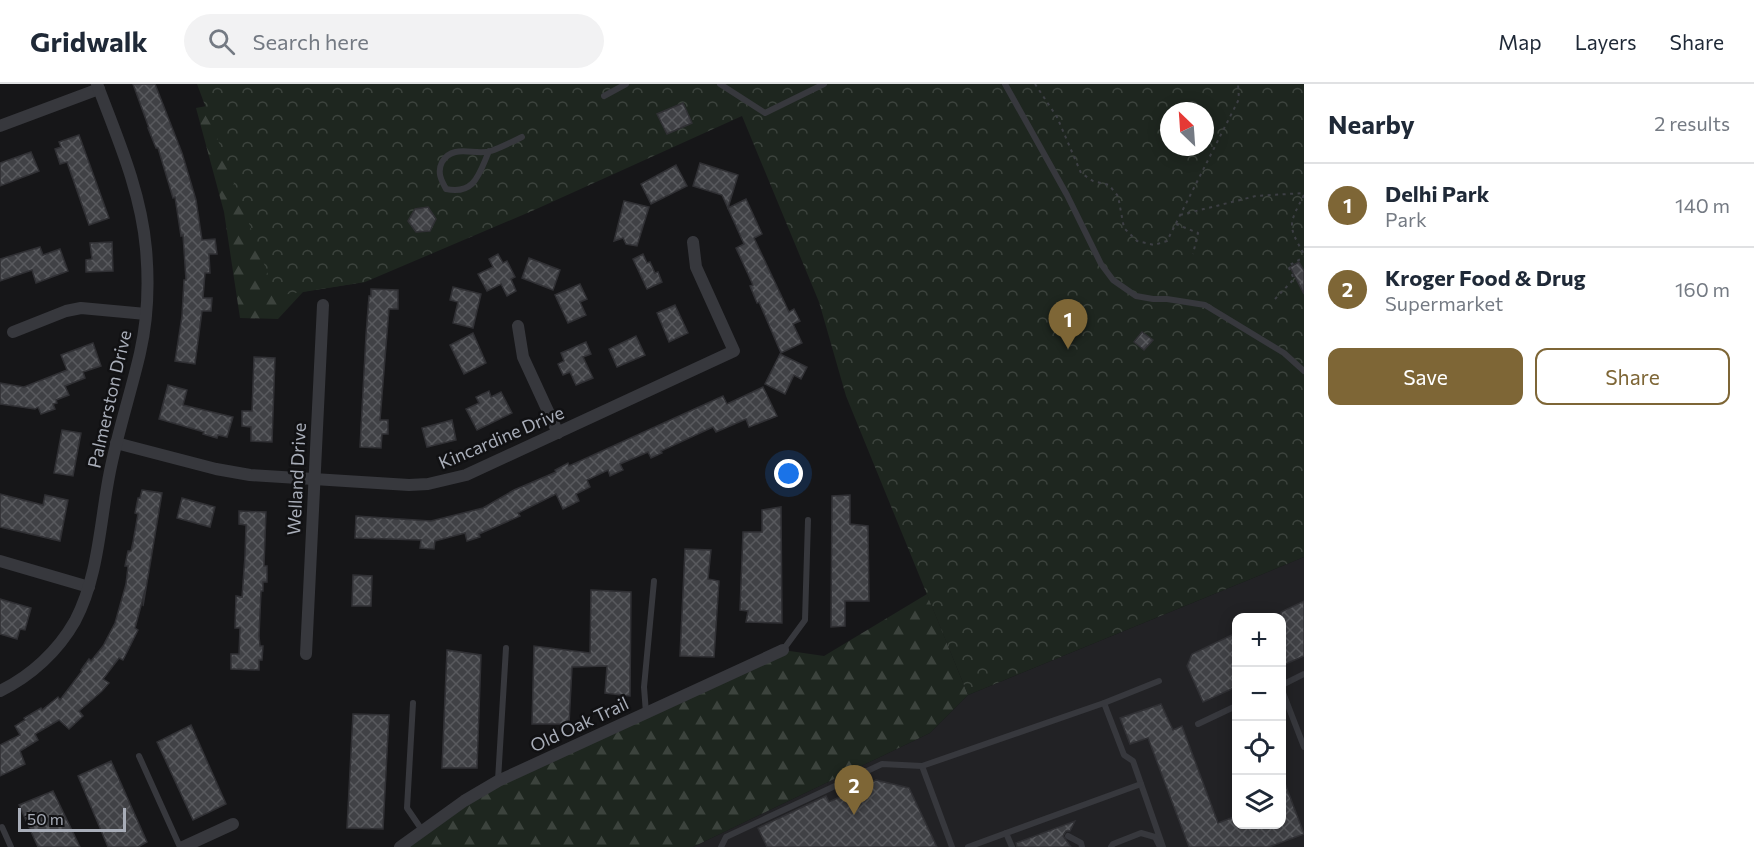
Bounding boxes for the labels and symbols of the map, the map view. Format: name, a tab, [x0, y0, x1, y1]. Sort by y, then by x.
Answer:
north arrow	[1160, 102, 1214, 156]
pin: 1	[1048, 300, 1088, 349]
street label: Palmerston Drive	[82, 328, 136, 470]
street label: Kincardine Drive	[435, 401, 567, 473]
street label: Welland Drive	[282, 422, 310, 536]
your location	[774, 459, 803, 488]
street label: Old Oak Trail	[526, 692, 632, 756]
pin: 2	[834, 766, 874, 815]
scale bar	[18, 805, 126, 832]

